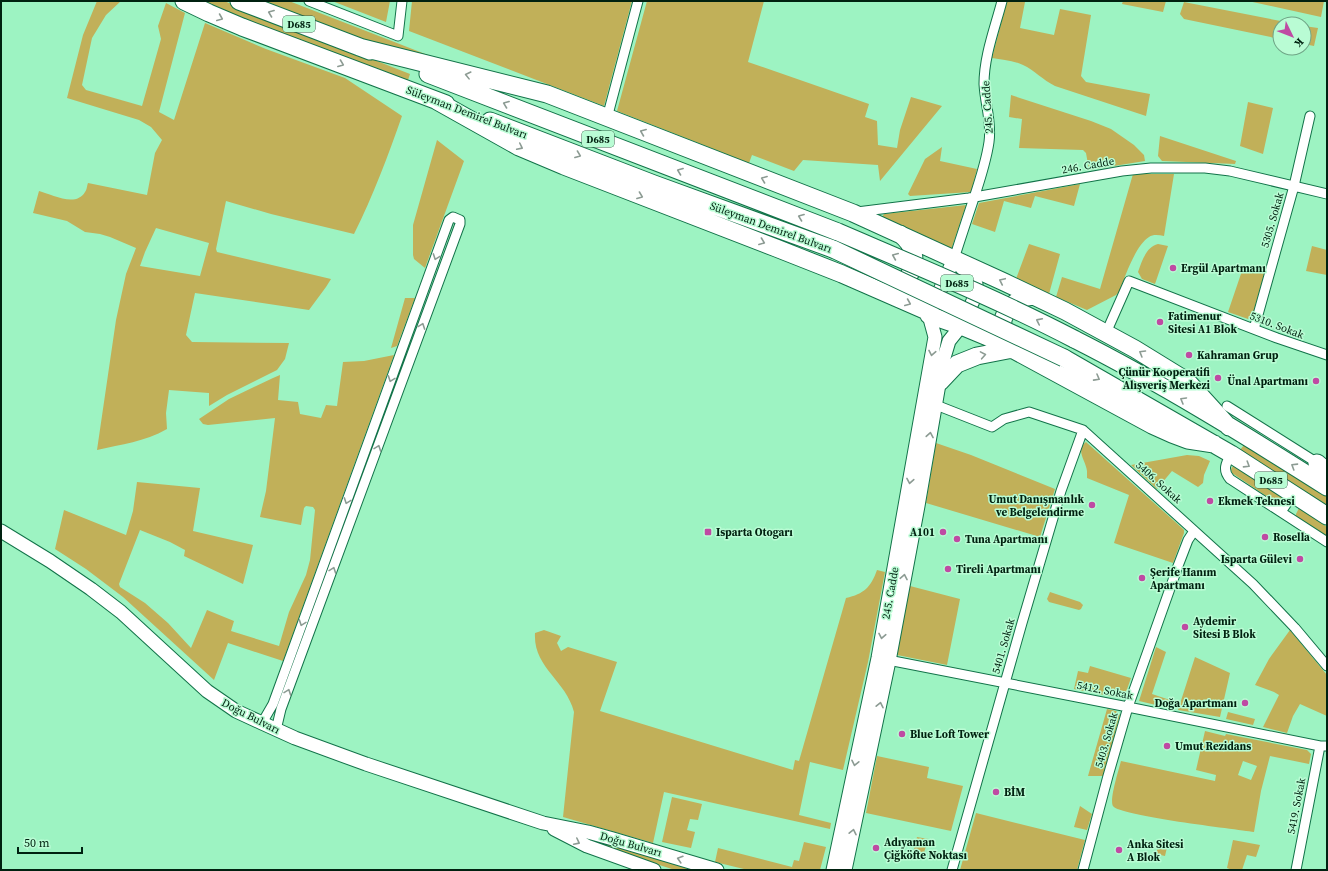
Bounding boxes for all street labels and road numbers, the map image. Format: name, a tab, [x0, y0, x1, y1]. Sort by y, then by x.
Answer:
road number: D685	[283, 16, 315, 32]
street label: 245. Cadde	[978, 80, 997, 134]
street label: Süleyman Demirel Bulvarı	[404, 82, 530, 143]
road number: D685	[582, 131, 614, 147]
street label: 246. Cadde	[1061, 153, 1116, 177]
street label: 5305. Sokak	[1257, 190, 1288, 250]
street label: Süleyman Demirel Bulvarı	[708, 198, 834, 257]
road number: D685	[941, 275, 973, 291]
street label: 5310. Sokak	[1247, 308, 1307, 343]
street label: 5406. Sokak	[1132, 458, 1186, 508]
road number: D685	[1255, 472, 1287, 488]
street label: 245. Cadde	[879, 565, 903, 620]
street label: 5401. Sokak	[988, 616, 1019, 676]
street label: 5412. Sokak	[1075, 678, 1135, 703]
street label: Doğu Bulvarı	[219, 695, 283, 738]
street label: 5403. Sokak	[1091, 710, 1122, 770]
street label: 5419. Sokak	[1284, 776, 1309, 836]
street label: Doğu Bulvarı	[598, 828, 664, 860]

